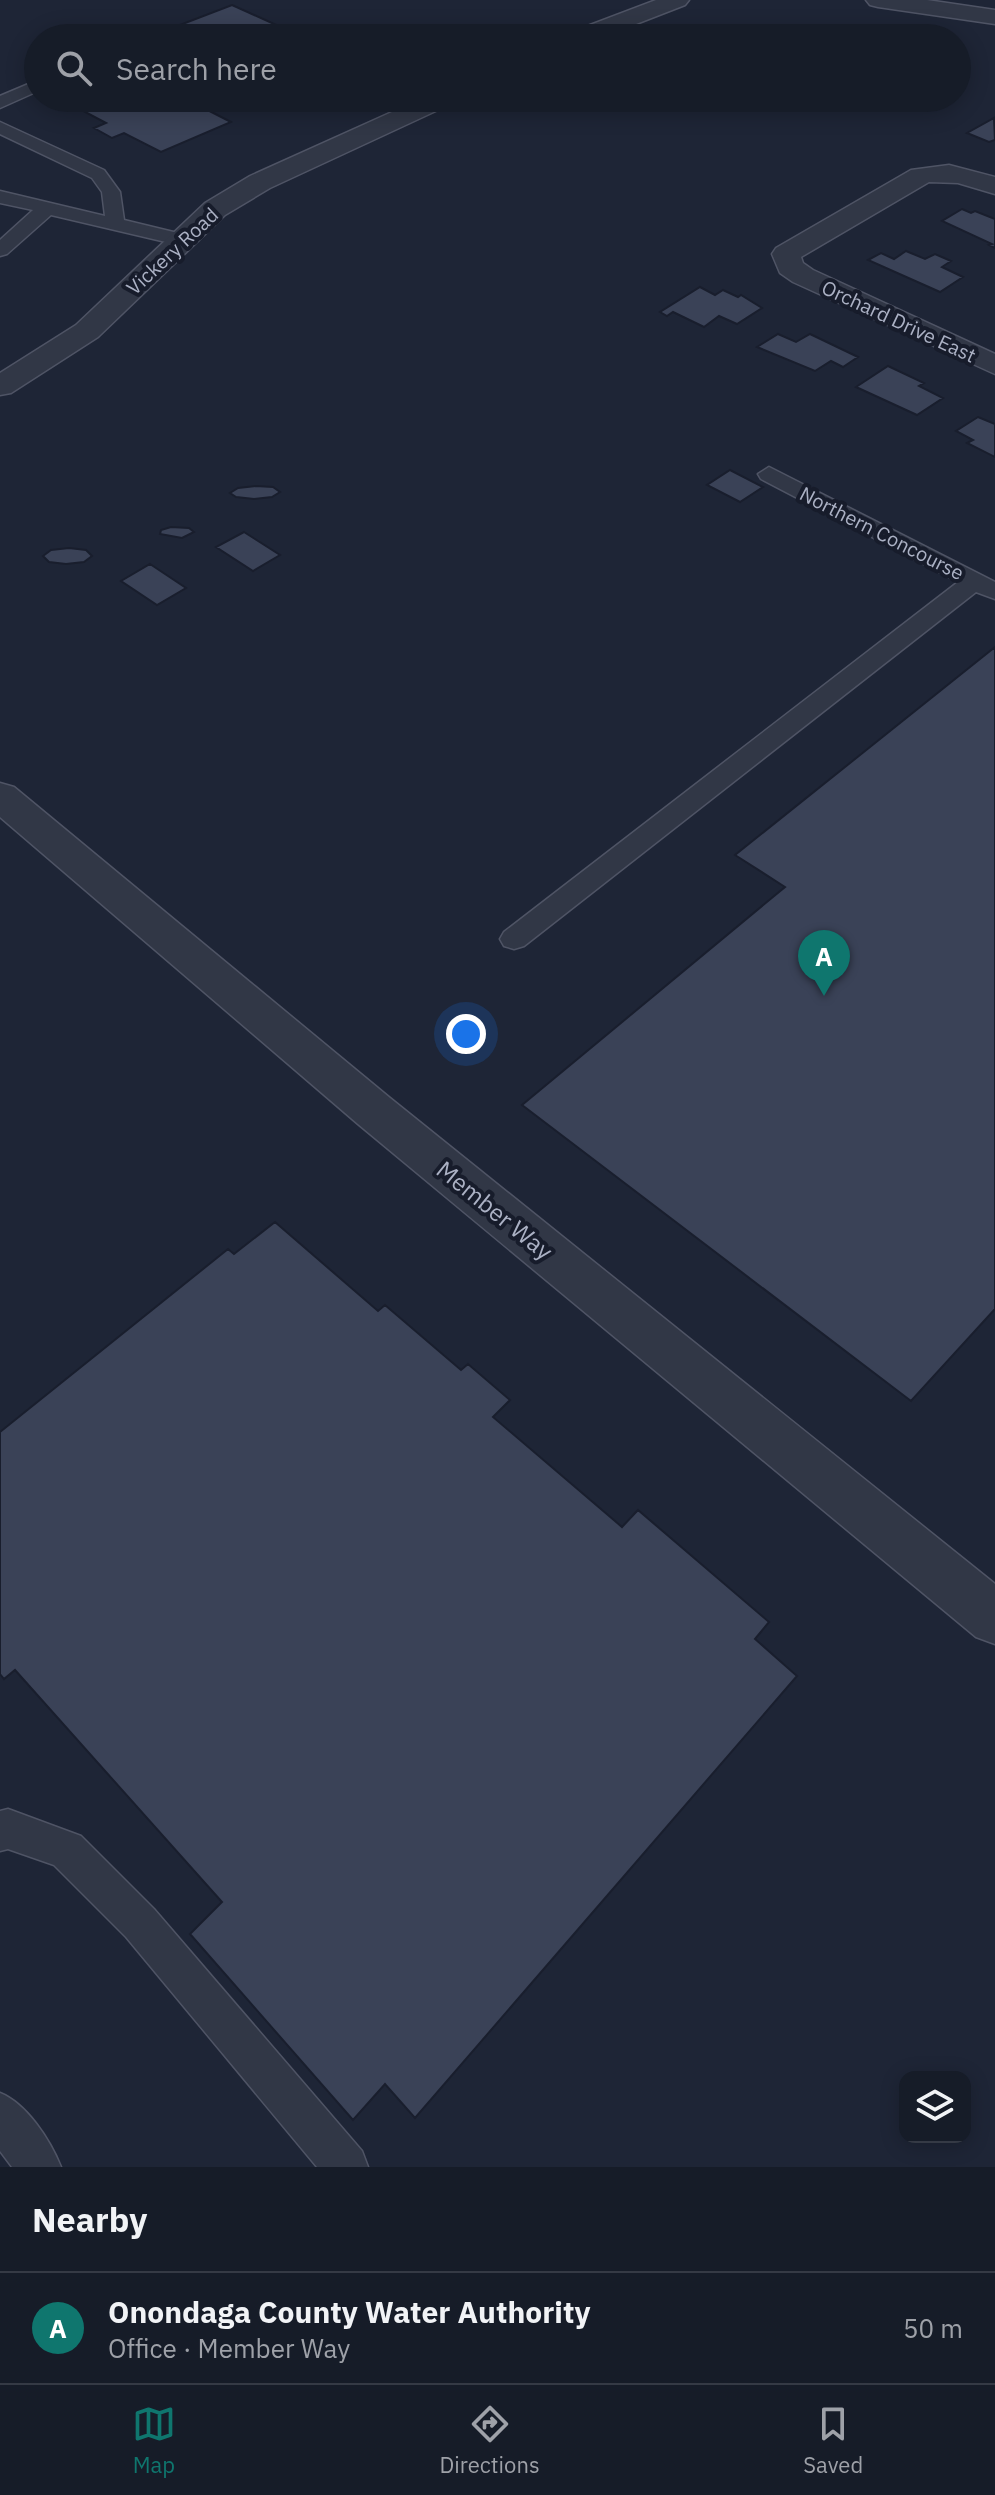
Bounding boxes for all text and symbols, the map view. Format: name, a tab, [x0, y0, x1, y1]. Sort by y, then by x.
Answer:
search box	[24, 24, 971, 112]
icon: search	[52, 46, 96, 90]
text: Search here	[116, 49, 277, 88]
street label: Vickery Road	[120, 201, 224, 301]
street label: Orchard Drive East	[818, 273, 980, 369]
street label: Northern Concourse	[795, 480, 969, 586]
pin: A	[798, 930, 850, 996]
your location	[446, 1014, 486, 1054]
street label: Member Way	[430, 1153, 560, 1267]
map controls	[899, 2071, 971, 2143]
button: layers	[899, 2071, 971, 2143]
text: Nearby	[32, 2197, 147, 2241]
text: Onondaga County Water Authority	[108, 2292, 590, 2331]
text: A	[49, 2311, 67, 2345]
text: 50 m	[903, 2311, 963, 2345]
text: Office · Member Way	[108, 2331, 350, 2365]
tab: Map	[132, 2402, 176, 2479]
tab: Directions	[440, 2402, 540, 2479]
tab: Saved	[803, 2402, 863, 2479]

